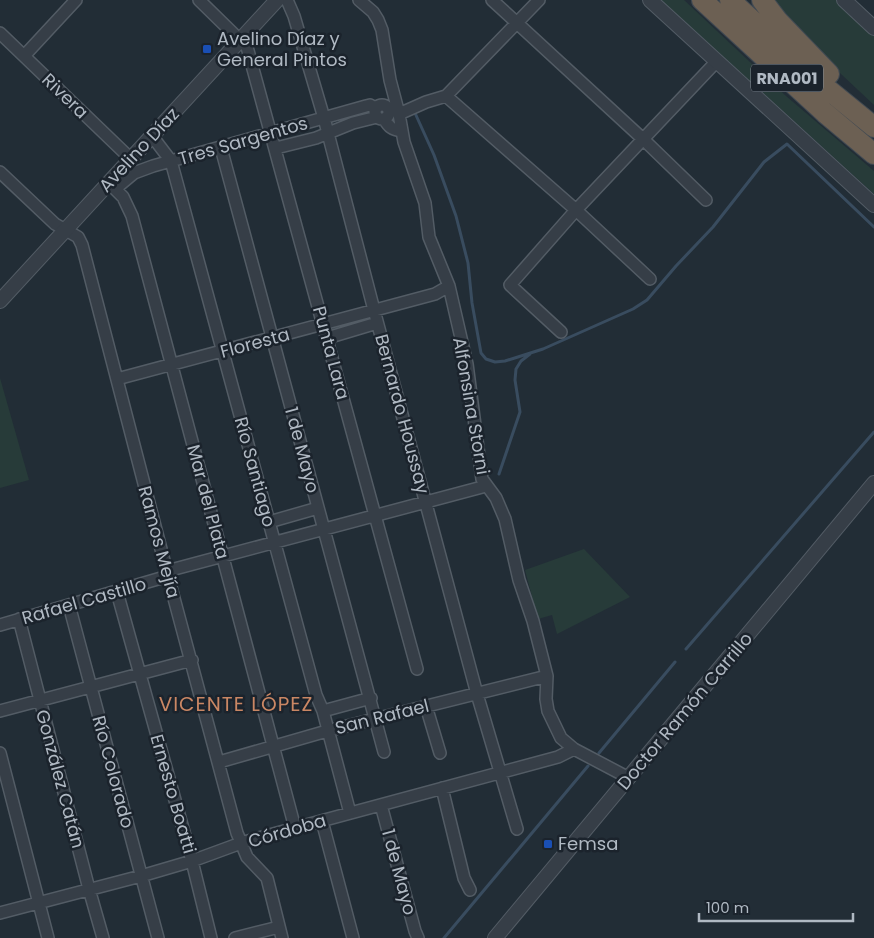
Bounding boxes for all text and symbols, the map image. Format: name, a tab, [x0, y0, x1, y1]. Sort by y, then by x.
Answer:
place label: Avelino Díaz y General Pintos	[217, 26, 347, 72]
marker: Avelino Díaz y General Pintos	[201, 43, 213, 55]
road number: RNA001	[751, 64, 823, 92]
street label: Rivera	[37, 67, 94, 124]
street label: Avelino Díaz	[93, 102, 184, 198]
street label: Tres Sargentos	[175, 110, 311, 171]
street label: Punta Lara	[307, 303, 356, 402]
street label: Floresta	[217, 321, 292, 364]
street label: Bernardo Houssay	[369, 331, 436, 497]
street label: Alfonsina Storni	[447, 335, 496, 477]
street label: 1 de Mayo	[279, 404, 326, 496]
street label: Río Santiago	[229, 414, 282, 530]
street label: Mar del Plata	[181, 442, 236, 562]
street label: Ramos Mejía	[133, 483, 186, 601]
street label: Rafael Castillo	[19, 571, 149, 630]
street label: Doctor Ramón Carrillo	[611, 627, 758, 795]
district label: VICENTE LÓPEZ	[159, 690, 313, 718]
street label: San Rafael	[332, 693, 431, 740]
street label: González Catán	[30, 707, 91, 851]
street label: Río Colorado	[86, 713, 141, 831]
street label: Ernesto Boatti	[144, 731, 202, 857]
street label: Córdoba	[245, 807, 329, 854]
street label: 1 de Mayo	[376, 826, 423, 918]
place label: Femsa	[558, 831, 618, 856]
marker: Femsa	[542, 838, 554, 850]
scale bar	[699, 890, 853, 922]
text: 100 m	[706, 897, 749, 918]

